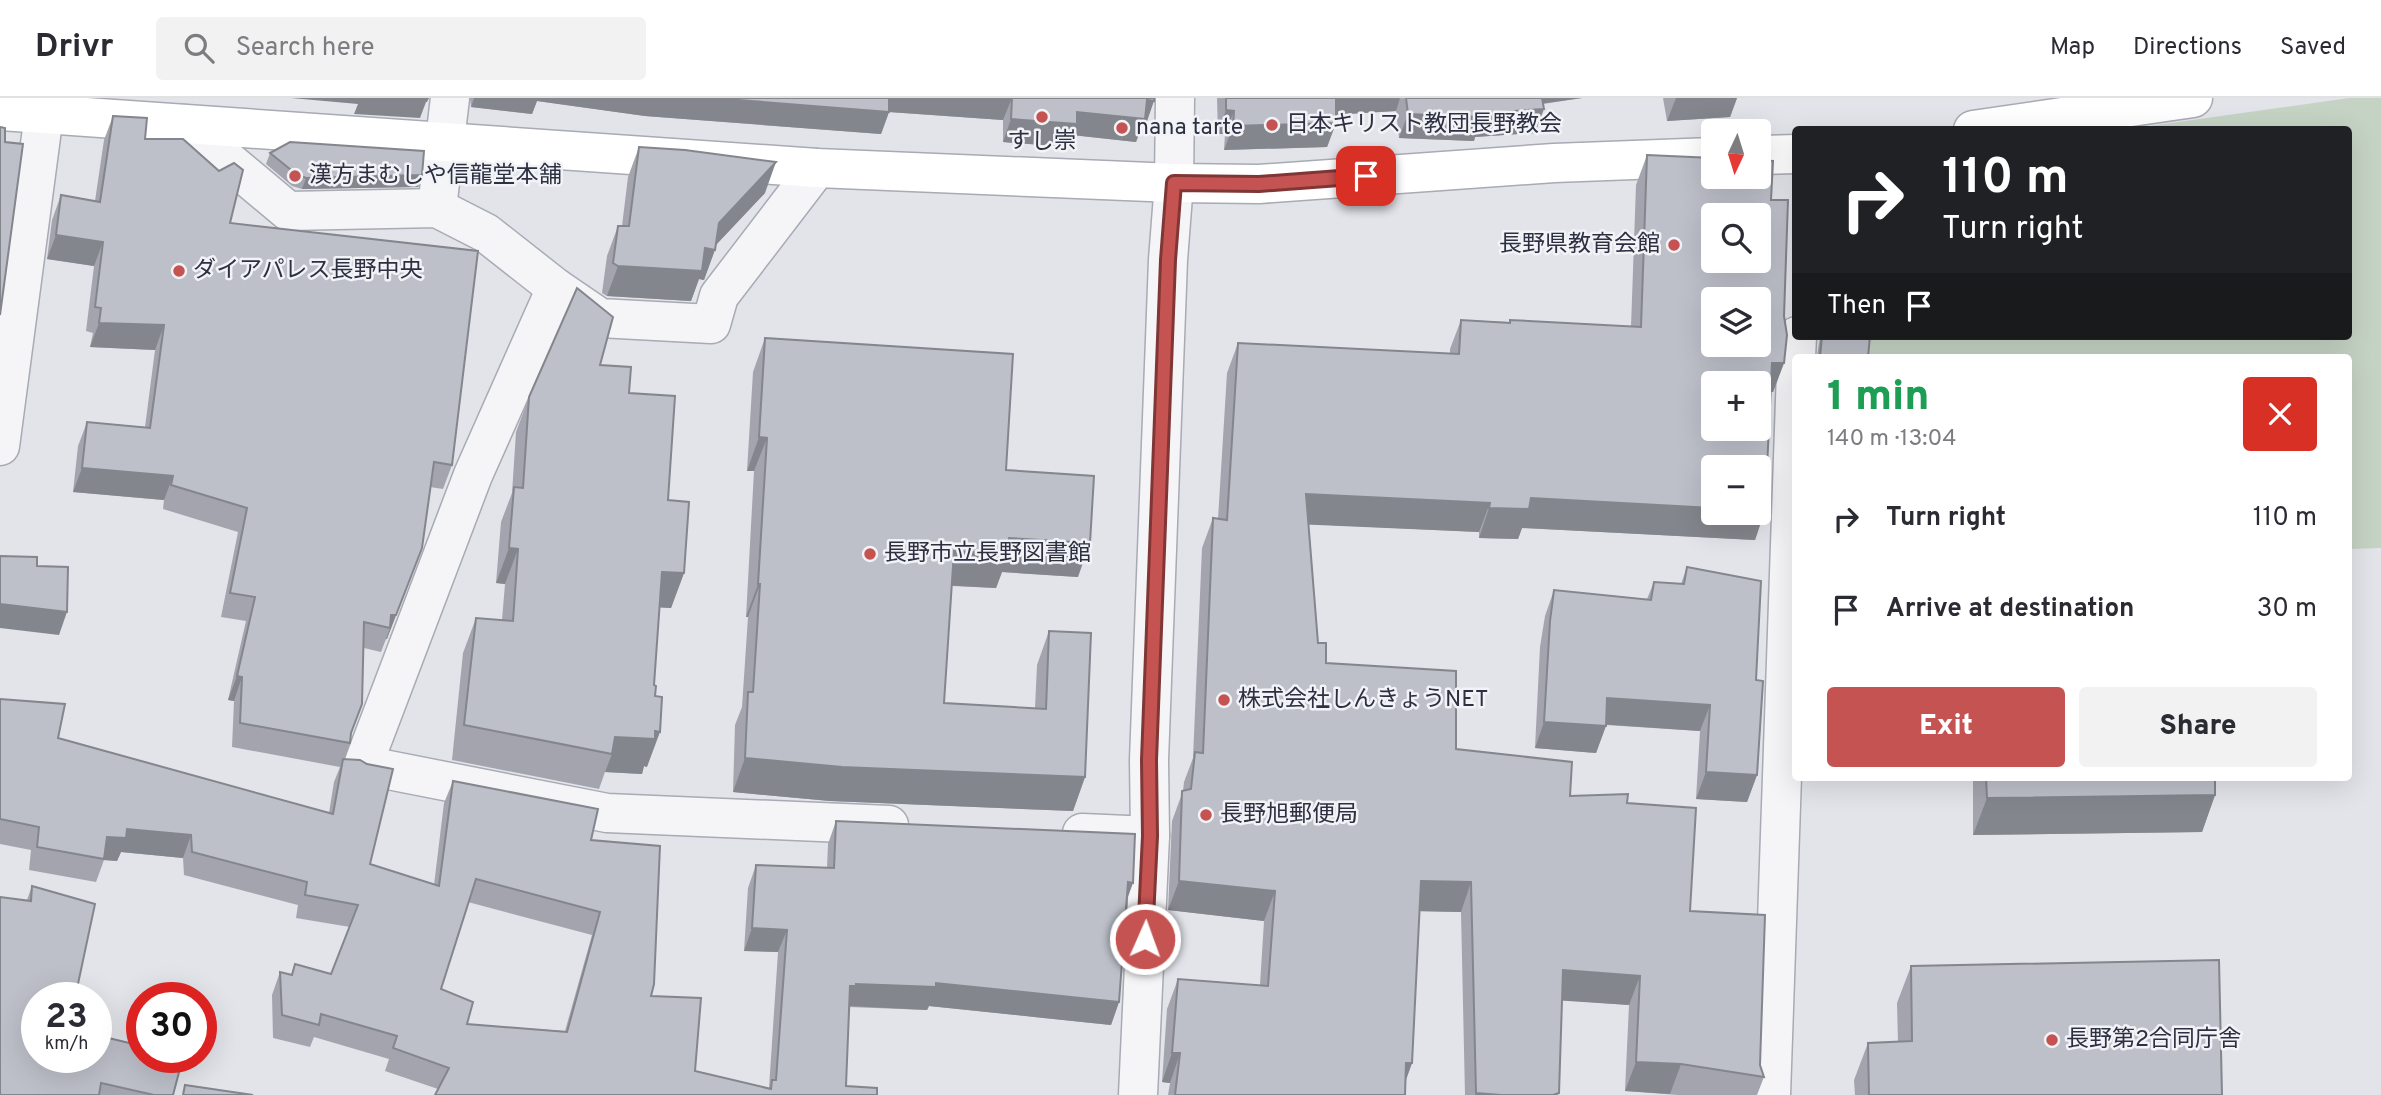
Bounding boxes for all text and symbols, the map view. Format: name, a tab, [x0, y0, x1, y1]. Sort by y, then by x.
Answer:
search box	[156, 17, 646, 80]
text: Drivr	[35, 27, 114, 69]
icon: search	[180, 29, 218, 67]
text: Search here	[236, 32, 375, 65]
text: Map	[2050, 33, 2095, 63]
text: Directions	[2133, 33, 2242, 63]
text: Saved	[2280, 33, 2346, 63]
marker: すし崇	[1034, 109, 1050, 125]
place label: 日本キリスト教団長野教会	[1286, 111, 1562, 140]
place label: nana tarte	[1136, 114, 1243, 143]
marker: 日本キリスト教団長野教会	[1264, 117, 1280, 133]
north arrow	[1701, 119, 1771, 189]
map controls	[1701, 119, 1771, 525]
marker: nana tarte	[1114, 120, 1130, 136]
place label: すし崇	[1008, 128, 1077, 157]
pin	[1336, 146, 1396, 206]
text: 110 m	[1942, 149, 2069, 211]
icon: right	[1827, 154, 1918, 245]
icon: arrive	[1347, 157, 1385, 195]
place label: 漢方まむしや信龍堂本舗	[309, 162, 562, 191]
marker: 漢方まむしや信龍堂本舗	[287, 168, 303, 184]
button: search	[1701, 203, 1771, 273]
text: Turn right	[1942, 210, 2084, 250]
place label: 長野県教育会館	[1499, 231, 1660, 260]
marker: 長野県教育会館	[1666, 237, 1682, 253]
place label: ダイアパレス長野中央	[193, 257, 423, 286]
marker: ダイアパレス長野中央	[171, 263, 187, 279]
button: layers	[1701, 287, 1771, 357]
icon: arrive	[1900, 287, 1938, 325]
text: Then	[1827, 290, 1886, 323]
button: +	[1701, 371, 1771, 441]
text: 1 min	[1827, 372, 1930, 425]
button: close	[2243, 377, 2317, 451]
text: 140 m · 13:04	[1827, 425, 1957, 454]
button: −	[1701, 455, 1771, 525]
icon: right	[1827, 500, 1865, 538]
text: Turn right	[1886, 502, 2006, 535]
text: 110 m	[2253, 502, 2317, 535]
place label: 長野市立長野図書館	[884, 540, 1091, 569]
marker: 長野市立長野図書館	[862, 546, 878, 562]
icon: arrive	[1827, 591, 1865, 629]
text: Arrive at destination	[1886, 593, 2134, 626]
text: 30 m	[2257, 593, 2317, 626]
place label: 株式会社しんきょうNET	[1238, 686, 1488, 715]
button: Exit	[1827, 687, 2065, 767]
button: Share	[2079, 687, 2317, 767]
marker: 株式会社しんきょうNET	[1216, 692, 1232, 708]
place label: 長野旭郵便局	[1220, 801, 1358, 830]
marker: 長野旭郵便局	[1198, 807, 1214, 823]
position arrow	[1108, 902, 1182, 976]
speed limit sign: 30	[126, 982, 217, 1073]
text: 23	[45, 996, 88, 1040]
place label: 長野第2合同庁舎	[2066, 1026, 2241, 1055]
marker: 長野第2合同庁舎	[2044, 1032, 2060, 1048]
text: km/h	[45, 1033, 88, 1056]

